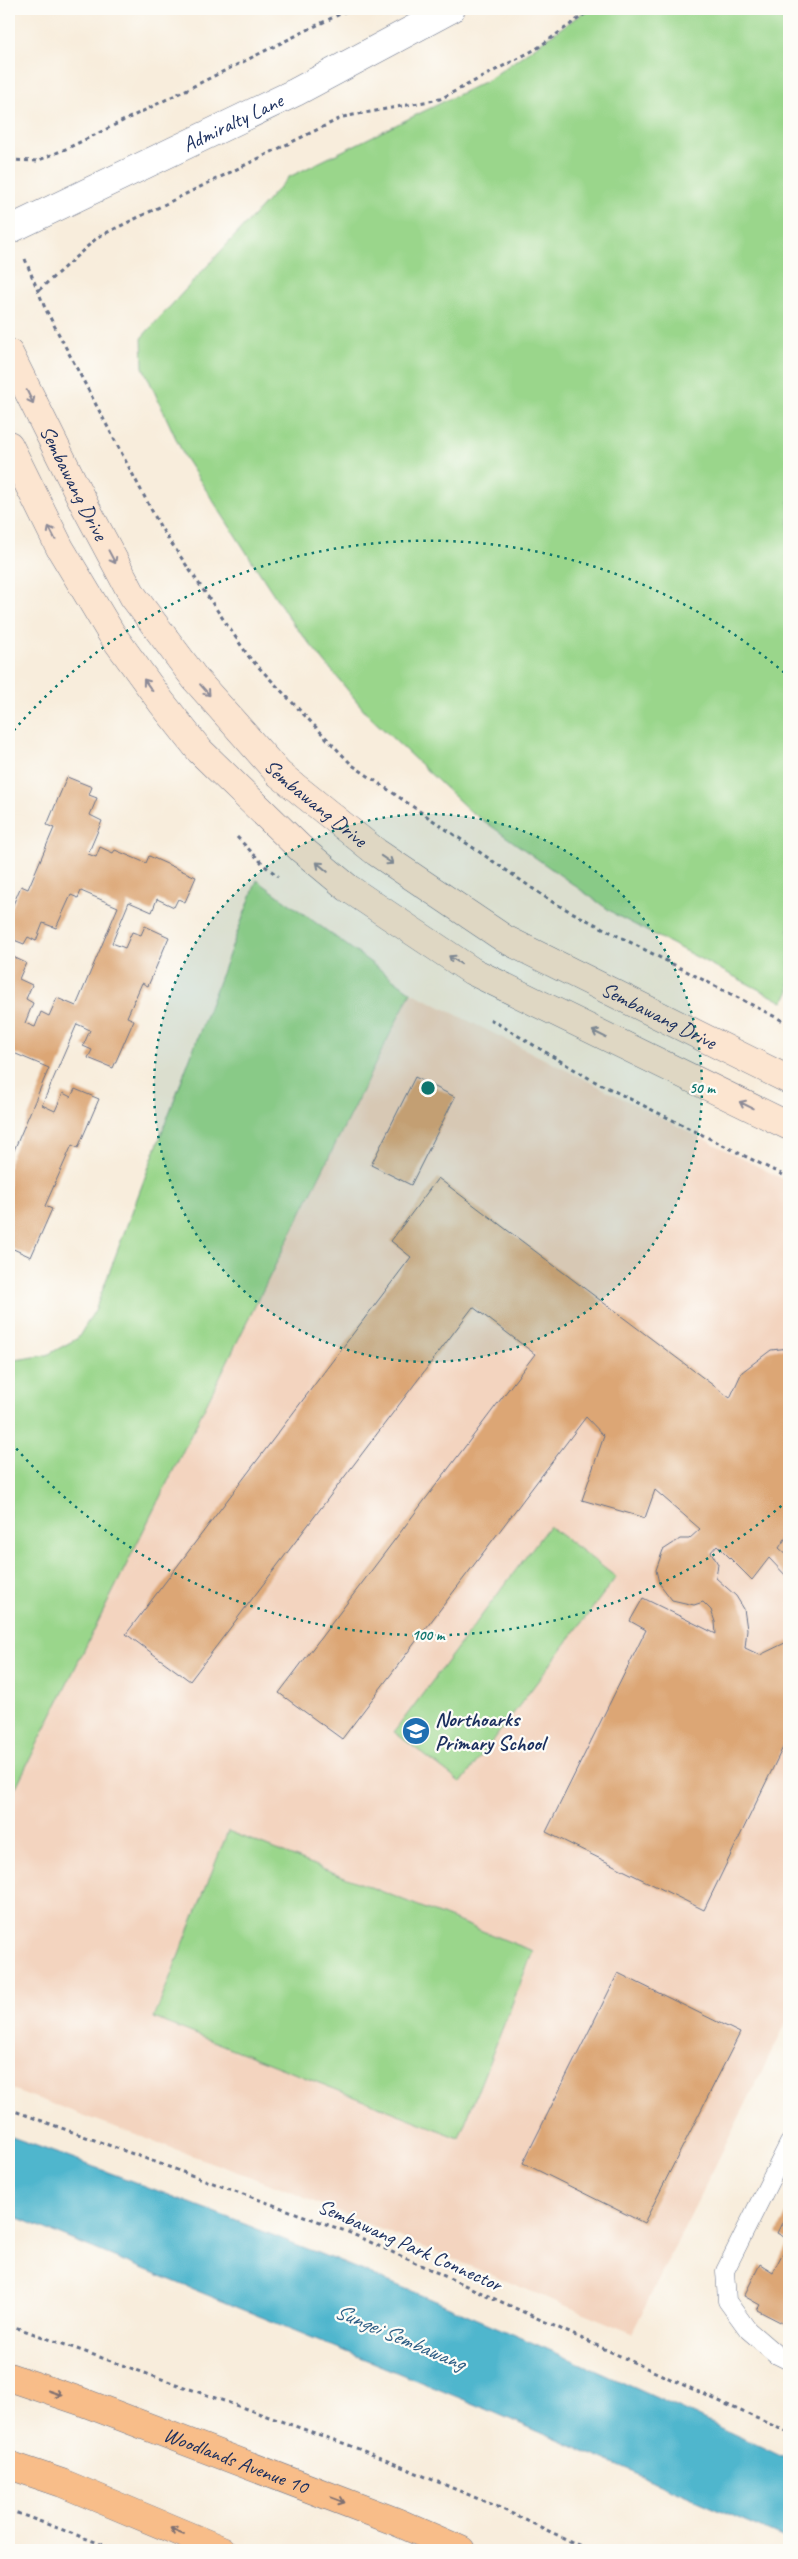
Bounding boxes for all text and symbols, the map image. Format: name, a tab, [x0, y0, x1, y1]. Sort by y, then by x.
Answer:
street label: Admiralty Lane	[178, 86, 289, 158]
one-way arrow	[26, 389, 35, 404]
street label: Sembawang Drive	[34, 421, 114, 546]
one-way arrow	[47, 525, 57, 540]
one-way arrow	[108, 549, 117, 564]
one-way arrow	[143, 678, 153, 692]
one-way arrow	[199, 683, 210, 696]
street label: Sembawang Drive	[259, 754, 373, 853]
one-way arrow	[380, 855, 394, 865]
one-way arrow	[316, 861, 329, 872]
one-way arrow	[448, 955, 462, 965]
street label: Sembawang Drive	[597, 976, 722, 1055]
one-way arrow	[592, 1029, 607, 1038]
centre of rings	[419, 1079, 437, 1097]
text: 50 m	[689, 1079, 716, 1098]
one-way arrow	[738, 1100, 753, 1110]
text: 100 m	[412, 1626, 446, 1645]
place label: Northoarks Primary School	[435, 1706, 549, 1756]
school or university icon: Northoarks Primary School	[401, 1716, 431, 1746]
street label: Sembawang Park Connector	[314, 2193, 507, 2298]
water label: Sungei Sembawang	[331, 2297, 472, 2378]
one-way arrow	[47, 2388, 63, 2398]
street label: Woodlands Avenue 10	[160, 2421, 314, 2501]
one-way arrow	[330, 2495, 345, 2505]
one-way arrow	[170, 2526, 185, 2536]

